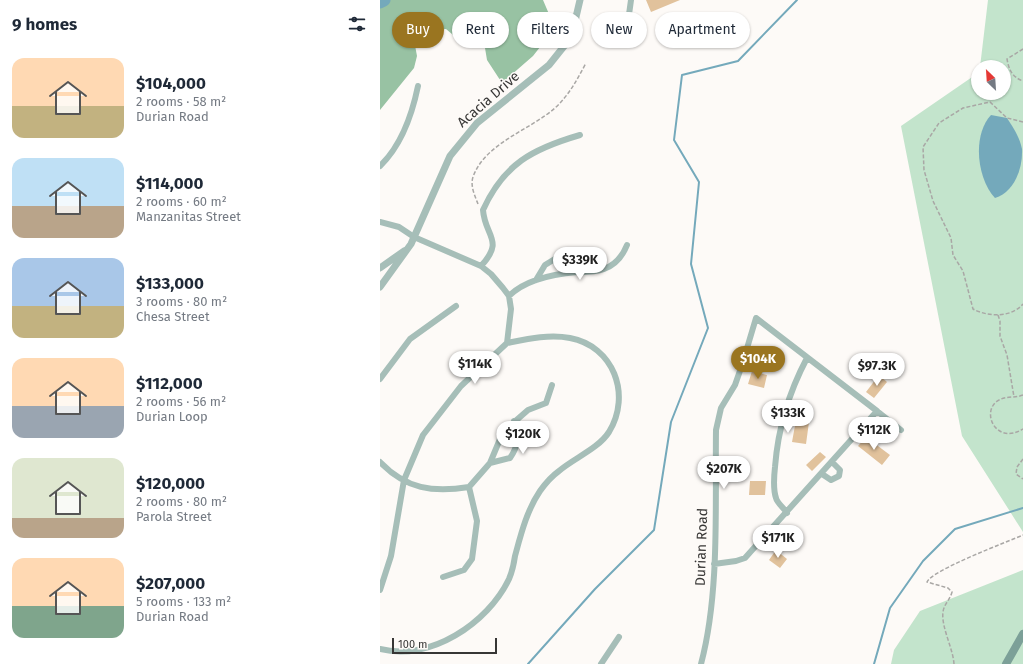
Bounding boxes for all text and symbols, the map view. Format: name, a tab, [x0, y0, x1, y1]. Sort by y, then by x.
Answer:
chip: Buy	[392, 12, 444, 48]
chip: Rent	[452, 12, 509, 48]
chip: Filters	[517, 12, 583, 48]
chip: New	[591, 12, 647, 48]
chip: Apartment	[655, 12, 750, 48]
icon: filters	[346, 13, 368, 35]
text: 9 homes	[12, 14, 77, 35]
north arrow	[971, 60, 1011, 100]
map controls	[971, 60, 1011, 100]
street label: Acacia Drive	[454, 68, 523, 131]
text: $104,000	[136, 73, 206, 94]
icon: home	[44, 74, 92, 122]
text: 2 rooms · 58 m²	[136, 94, 226, 109]
text: Durian Road	[136, 109, 209, 124]
text: $114,000	[136, 173, 203, 194]
icon: home	[44, 174, 92, 222]
text: 2 rooms · 60 m²	[136, 194, 227, 209]
text: Manzanitas Street	[136, 209, 241, 224]
pin: $339K	[552, 247, 608, 281]
text: $339K	[562, 252, 598, 267]
text: $133,000	[136, 273, 204, 294]
icon: home	[44, 274, 92, 322]
text: 3 rooms · 80 m²	[136, 294, 227, 309]
text: Chesa Street	[136, 309, 210, 324]
pin: $104K	[730, 346, 786, 380]
pin: $114K	[447, 351, 503, 385]
text: $104K	[740, 351, 776, 366]
pin: $97.3K	[844, 353, 910, 387]
text: $114K	[458, 356, 492, 371]
text: $97.3K	[858, 358, 896, 373]
text: $112,000	[136, 373, 203, 394]
icon: home	[44, 374, 92, 422]
text: 2 rooms · 56 m²	[136, 394, 226, 409]
pin: $133K	[760, 400, 816, 434]
text: $133K	[771, 405, 805, 420]
text: Durian Loop	[136, 409, 208, 424]
pin: $112K	[846, 417, 902, 451]
pin: $120K	[495, 421, 551, 455]
text: $112K	[857, 422, 891, 437]
text: $120K	[505, 426, 541, 441]
pin: $207K	[696, 456, 752, 490]
text: $207K	[706, 461, 742, 476]
text: $120,000	[136, 473, 205, 494]
icon: home	[44, 474, 92, 522]
text: 2 rooms · 80 m²	[136, 494, 227, 509]
street label: Durian Road	[692, 508, 711, 586]
text: Parola Street	[136, 509, 212, 524]
pin: $171K	[750, 525, 806, 559]
text: $171K	[762, 530, 794, 545]
text: $207,000	[136, 573, 205, 594]
icon: home	[44, 574, 92, 622]
text: 5 rooms · 133 m²	[136, 594, 231, 609]
text: Durian Road	[136, 609, 209, 624]
scale bar	[392, 636, 497, 655]
text: 100 m	[398, 638, 427, 651]

